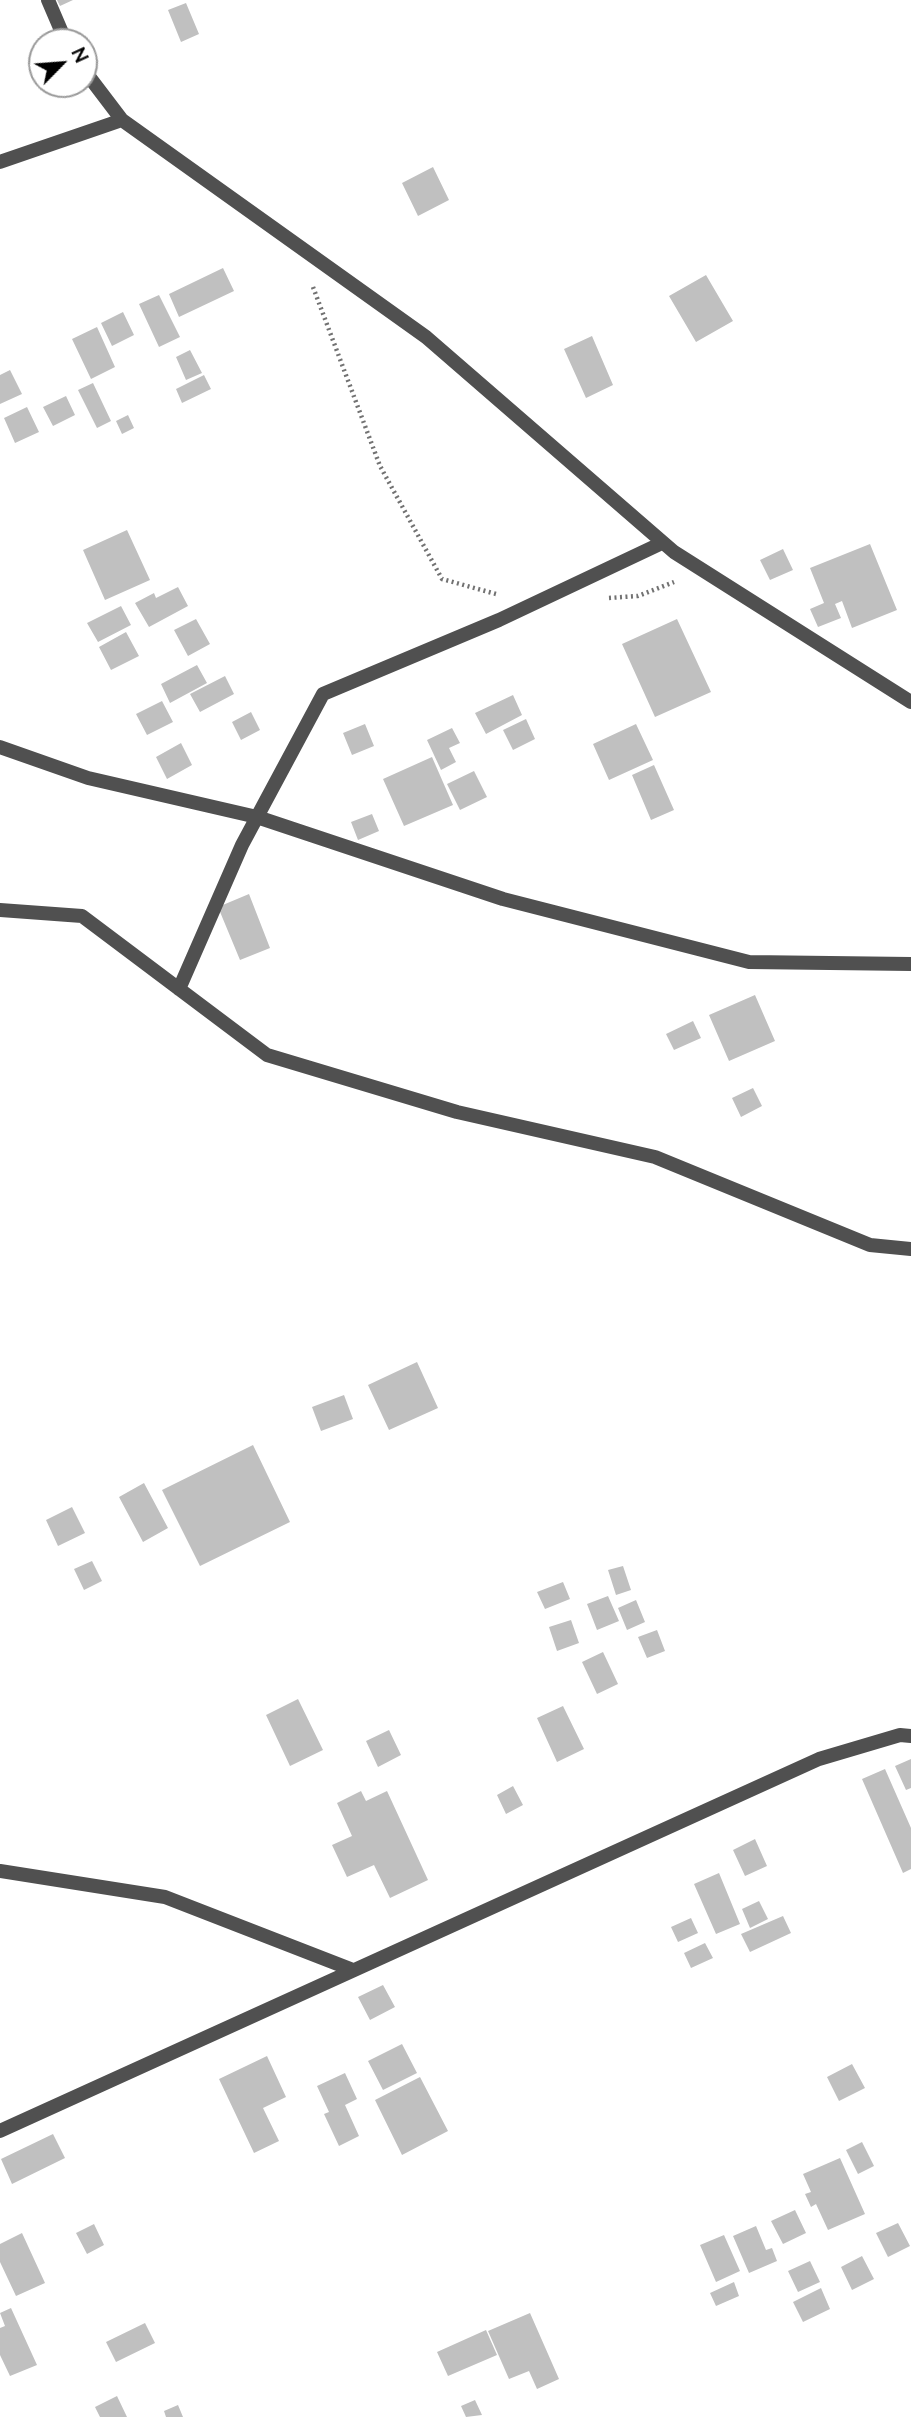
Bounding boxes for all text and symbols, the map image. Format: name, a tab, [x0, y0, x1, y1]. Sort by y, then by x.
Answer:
north arrow	[28, 28, 98, 98]
text: N	[66, 43, 94, 67]

